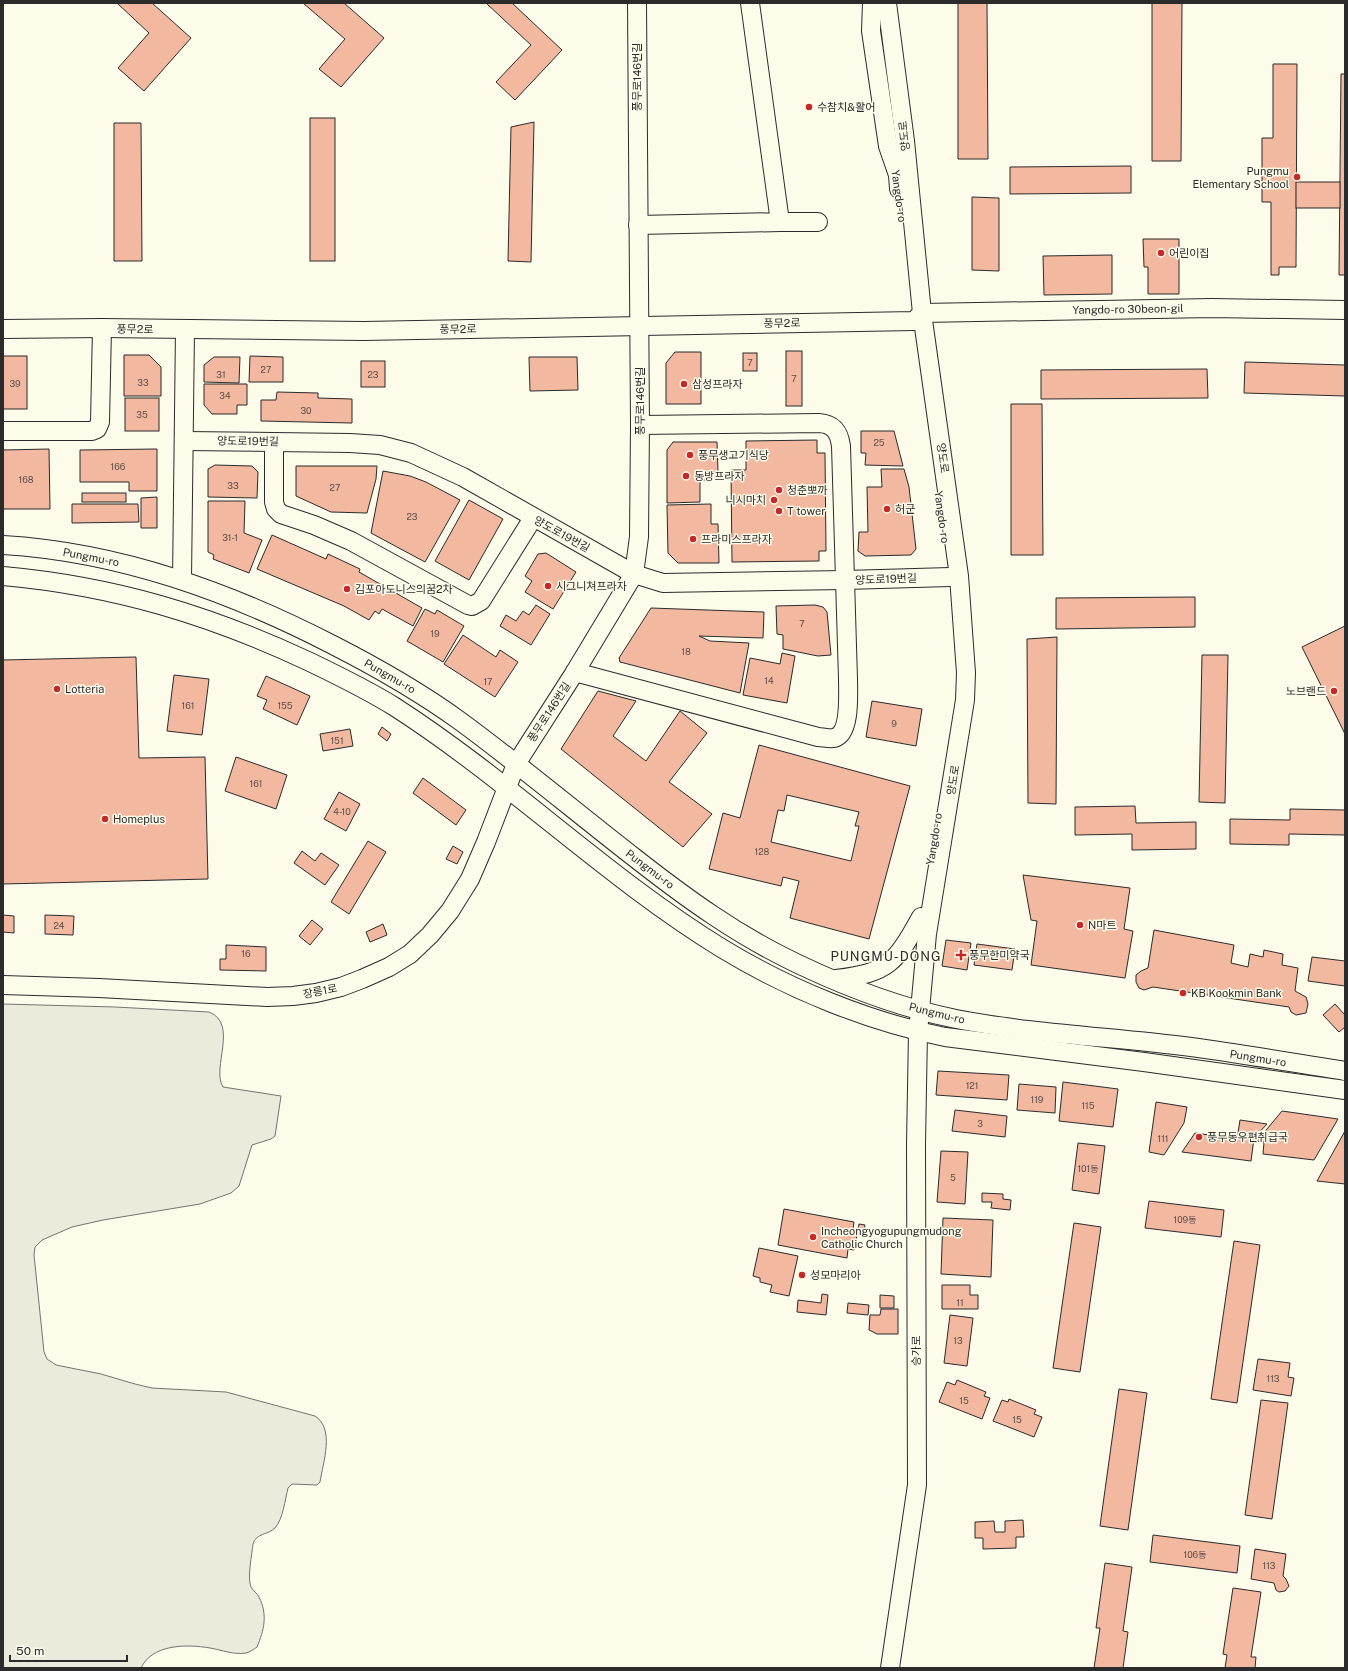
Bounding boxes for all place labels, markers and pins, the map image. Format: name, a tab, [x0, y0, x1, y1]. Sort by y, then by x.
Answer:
place label: 수참치&활어	[817, 101, 875, 113]
marker: 수참치&활어	[804, 102, 814, 112]
place label: Pungmu Elementary School	[1192, 165, 1289, 190]
marker: Pungmu Elementary School	[1292, 172, 1302, 182]
place label: 어린이집	[1169, 247, 1209, 259]
marker: 어린이집	[1156, 248, 1166, 258]
place label: 삼성프라자	[692, 378, 743, 390]
marker: 삼성프라자	[679, 379, 689, 389]
place label: 풍무생고기식당	[698, 449, 769, 461]
marker: 풍무생고기식당	[685, 450, 695, 460]
place label: 동방프라자	[694, 470, 745, 482]
marker: 동방프라자	[681, 471, 691, 481]
place label: 청춘뽀까	[787, 484, 827, 496]
marker: 청춘뽀까	[774, 485, 784, 495]
place label: 니시마치	[726, 494, 766, 506]
marker: 니시마치	[769, 495, 779, 505]
place label: 허군	[895, 503, 915, 515]
marker: 허군	[882, 504, 892, 514]
place label: T tower	[787, 505, 825, 517]
marker: T tower	[774, 506, 784, 516]
place label: 프라미스프라자	[701, 533, 772, 545]
marker: 프라미스프라자	[688, 534, 698, 544]
place label: 시그니쳐프라자	[556, 580, 627, 592]
marker: 시그니쳐프라자	[543, 581, 553, 591]
place label: 김포아도니스의꿈2차	[355, 583, 453, 595]
marker: 김포아도니스의꿈2차	[342, 584, 352, 594]
place label: Lotteria	[65, 683, 104, 695]
marker: Lotteria	[52, 684, 62, 694]
place label: 노브랜드	[1286, 685, 1326, 697]
marker: 노브랜드	[1329, 686, 1339, 696]
place label: Homeplus	[113, 813, 165, 825]
marker: Homeplus	[100, 814, 110, 824]
place label: N마트	[1088, 919, 1117, 931]
marker: N마트	[1075, 920, 1085, 930]
place label: 풍무한미약국	[969, 949, 1030, 961]
marker: 풍무한미약국	[956, 950, 966, 960]
place label: KB Kookmin Bank	[1191, 987, 1282, 999]
marker: KB Kookmin Bank	[1178, 988, 1188, 998]
place label: 풍무동우편취급국	[1207, 1131, 1288, 1143]
marker: 풍무동우편취급국	[1194, 1132, 1204, 1142]
place label: Incheongyogupungmudong Catholic Church	[821, 1225, 962, 1250]
marker: Incheongyogupungmudong Catholic Church	[808, 1232, 818, 1242]
place label: 성모마리아	[810, 1269, 861, 1281]
marker: 성모마리아	[797, 1270, 807, 1280]

